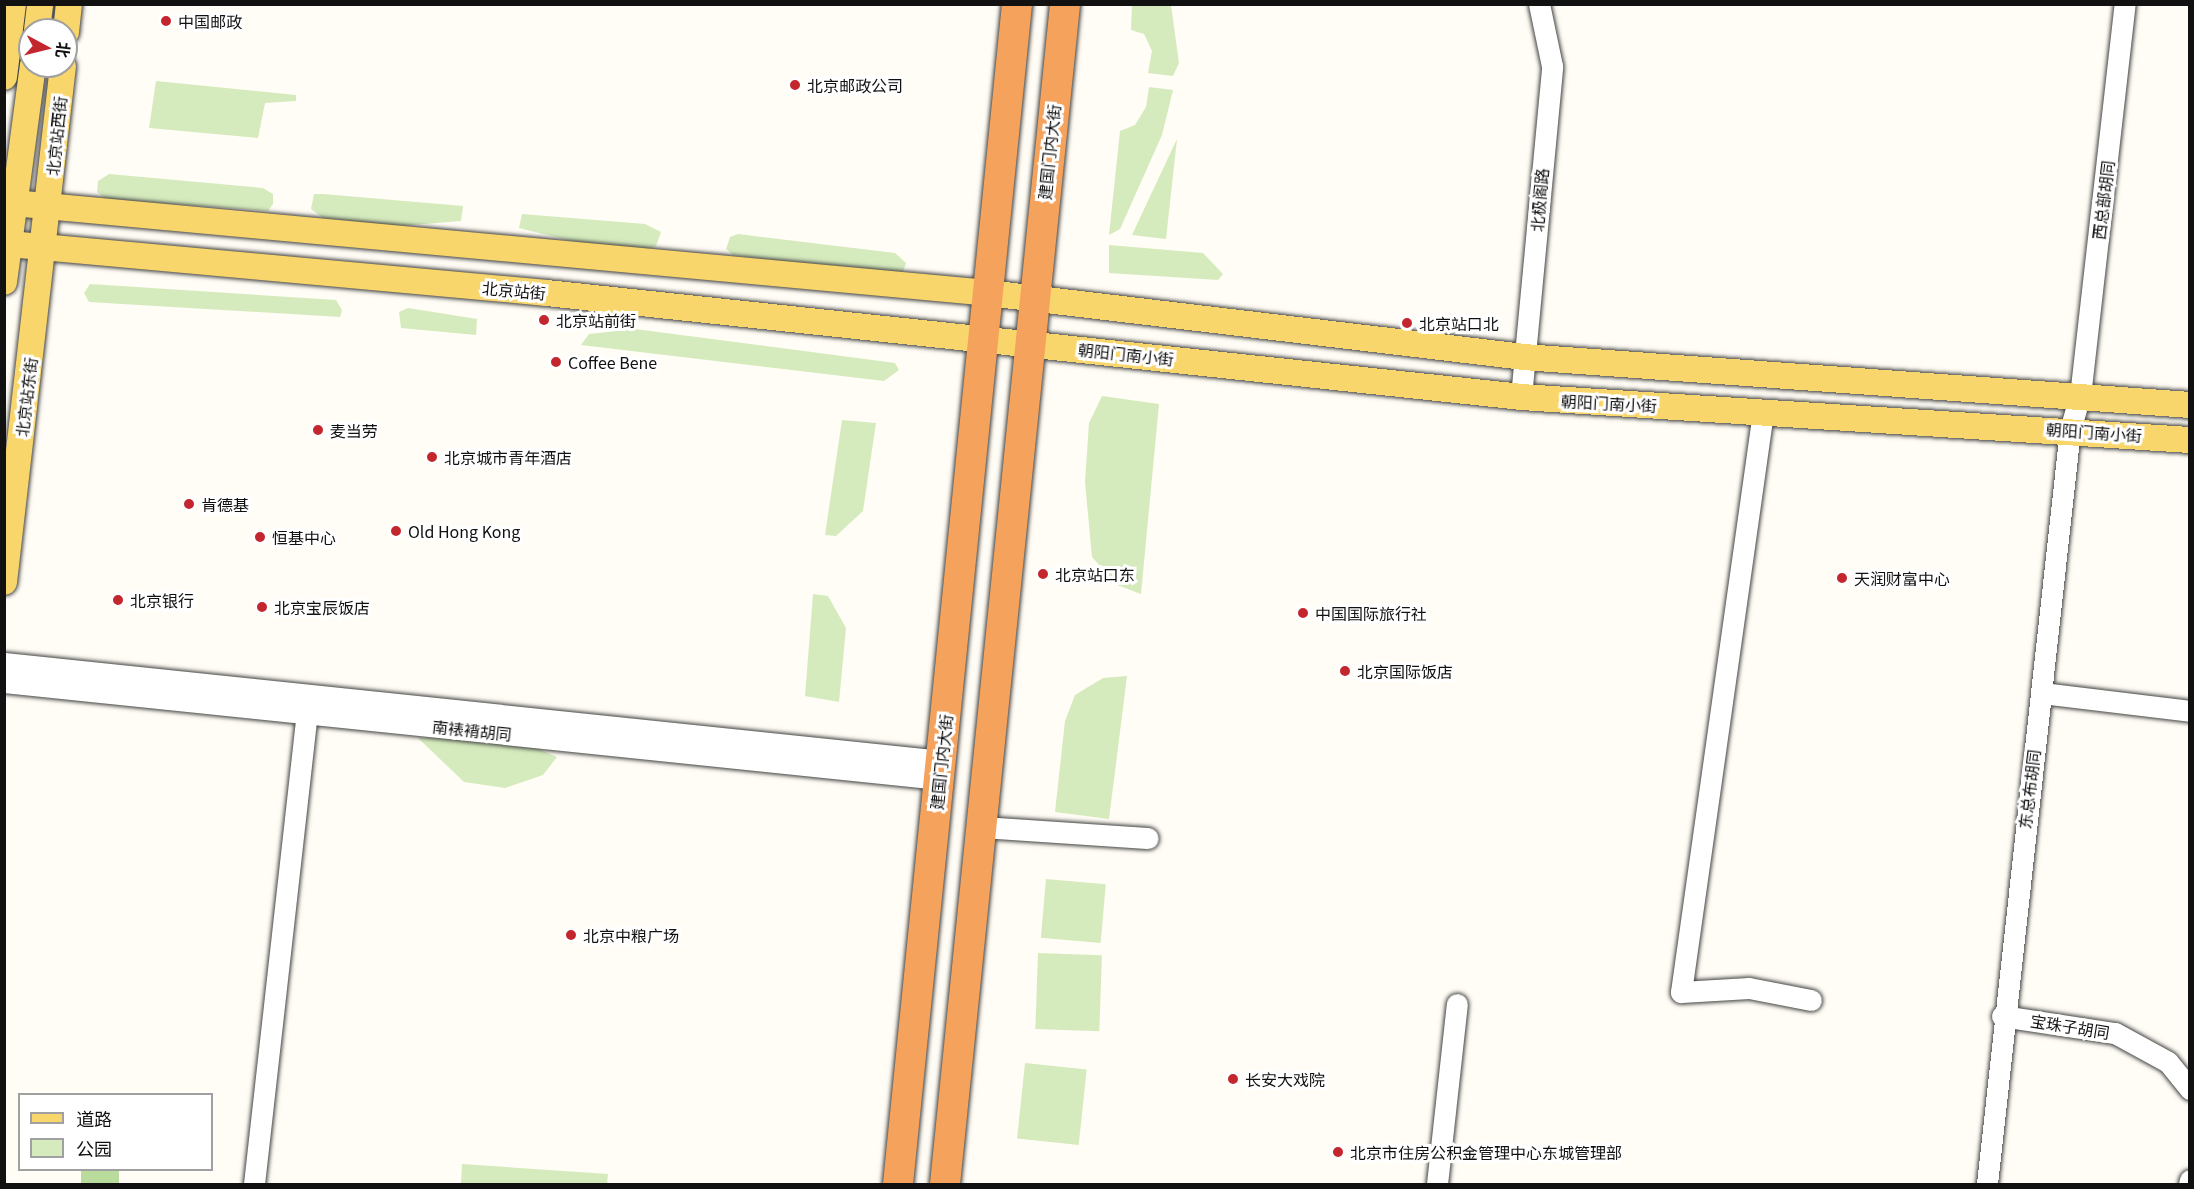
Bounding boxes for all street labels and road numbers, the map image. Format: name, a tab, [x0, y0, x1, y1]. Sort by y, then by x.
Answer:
street label: 北京站西街	[42, 95, 70, 177]
street label: 建国门内大街	[1034, 103, 1064, 201]
street label: 西总部胡同	[2089, 159, 2117, 241]
street label: 北极阁路	[1527, 167, 1551, 233]
street label: 北京站街	[481, 278, 547, 302]
street label: 朝阳门南小街	[1077, 339, 1175, 369]
street label: 北京站东街	[12, 356, 40, 438]
street label: 朝阳门南小街	[1561, 391, 1657, 415]
street label: 朝阳门南小街	[2045, 419, 2143, 445]
street label: 建国门内大街	[926, 713, 956, 811]
street label: 南裱褙胡同	[431, 716, 513, 744]
street label: 东总布胡同	[2015, 748, 2043, 830]
street label: 宝珠子胡同	[2029, 1010, 2111, 1042]

